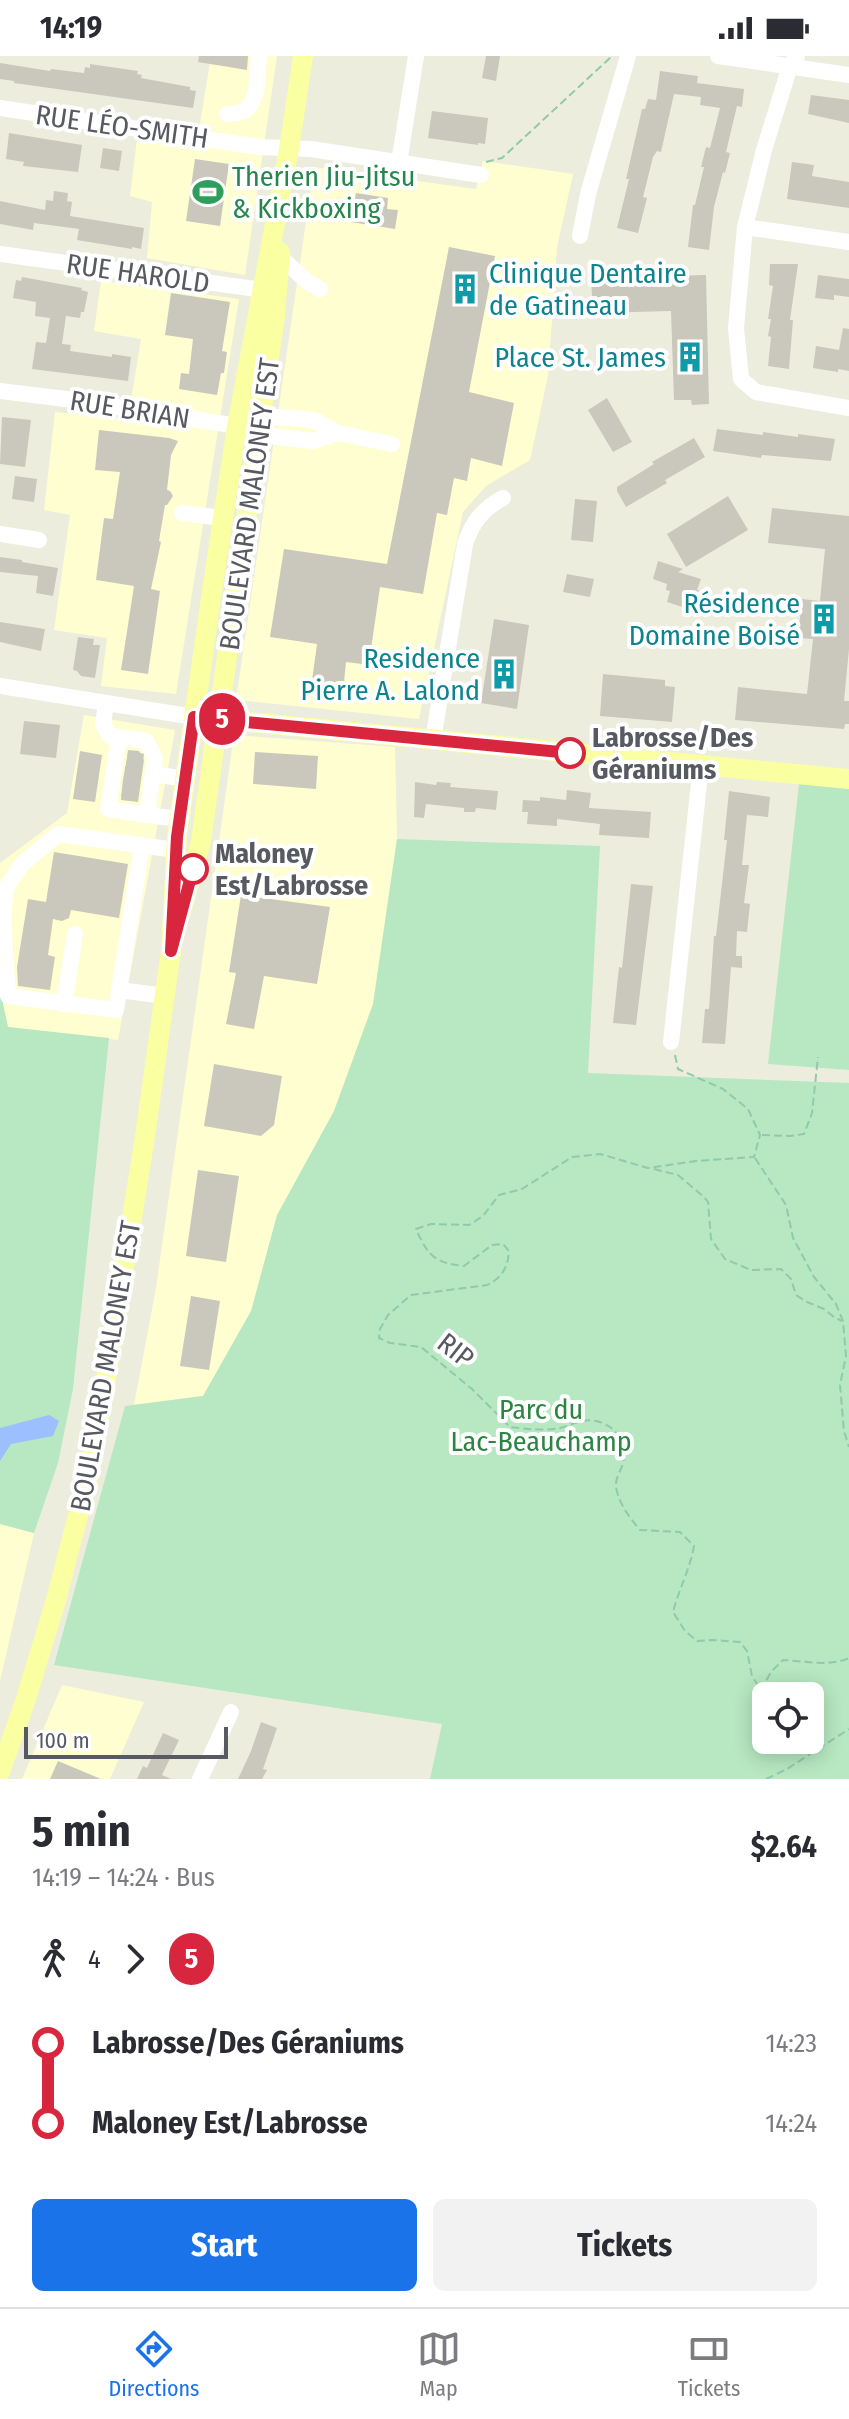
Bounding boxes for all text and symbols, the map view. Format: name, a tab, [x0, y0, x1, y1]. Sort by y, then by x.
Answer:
text: 14:19	[40, 10, 102, 46]
street label: RUE LÉO-SMITH	[33, 98, 210, 155]
place label: Therien Jiu-Jitsu & Kickboxing	[232, 160, 415, 225]
sports icon: Therien Jiu-Jitsu & Kickboxing	[191, 175, 225, 209]
street label: RUE HAROLD	[64, 247, 212, 300]
place label: Clinique Dentaire de Gatineau	[489, 257, 687, 322]
building icon: Clinique Dentaire de Gatineau	[448, 272, 482, 306]
building icon: Place St. James	[673, 340, 707, 374]
place label: Place St. James	[494, 341, 666, 374]
street label: BOULEVARD MALONEY EST	[213, 356, 286, 652]
street label: RUE BRIAN	[68, 384, 192, 435]
place label: Résidence Domaine Boisé	[629, 587, 800, 652]
building icon: Résidence Domaine Boisé	[807, 602, 841, 636]
place label: Residence Pierre A. Lalond	[301, 642, 480, 707]
building icon: Residence Pierre A. Lalond	[487, 657, 521, 691]
line badge: 5	[196, 693, 248, 745]
text: 5	[215, 702, 229, 735]
place label: Labrosse/Des Géraniums	[592, 721, 753, 786]
marker: Labrosse/Des Géraniums	[555, 738, 585, 768]
place label: Maloney Est/Labrosse	[215, 837, 368, 902]
marker: Maloney Est/Labrosse	[178, 854, 208, 884]
street label: BOULEVARD MALONEY EST	[64, 1218, 147, 1514]
street label: RIP	[431, 1326, 481, 1375]
park label: Parc du Lac-Beauchamp	[450, 1393, 632, 1458]
map controls	[752, 1682, 824, 1754]
button: locate	[752, 1682, 824, 1754]
scale bar	[24, 1723, 228, 1759]
text: 100 m	[36, 1727, 90, 1754]
text: 5 min	[32, 1805, 131, 1858]
text: $2.64	[751, 1829, 817, 1865]
text: 14:19 – 14:24 · Bus	[32, 1862, 215, 1893]
icon: walk	[32, 1937, 76, 1981]
icon: forward	[113, 1937, 157, 1981]
text: 5	[185, 1942, 198, 1975]
text: 4	[88, 1944, 101, 1975]
text: Labrosse/Des Géraniums	[92, 2025, 404, 2061]
text: 14:23	[766, 2028, 817, 2059]
text: Maloney Est/Labrosse	[92, 2105, 368, 2141]
text: 14:24	[765, 2108, 817, 2139]
button: Start	[32, 2199, 417, 2291]
button: Tickets	[433, 2199, 817, 2291]
tab: Directions	[109, 2327, 200, 2402]
tab: Map	[417, 2327, 461, 2402]
tab: Tickets	[678, 2327, 740, 2402]

